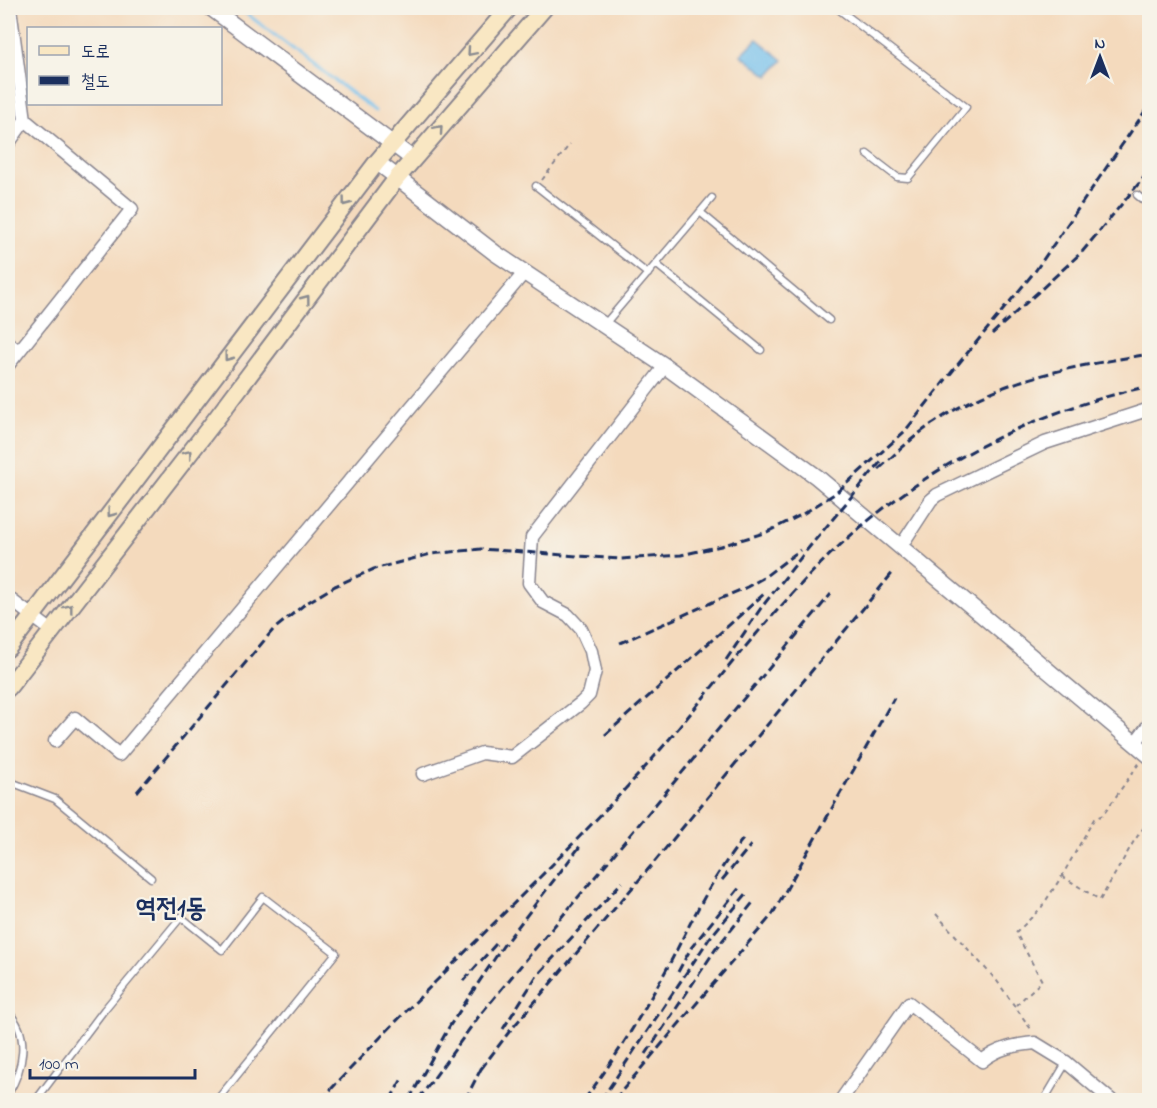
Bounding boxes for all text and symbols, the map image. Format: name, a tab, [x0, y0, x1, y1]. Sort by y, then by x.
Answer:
legend	[27, 27, 222, 105]
north arrow	[1070, 27, 1130, 87]
text: N	[1095, 32, 1106, 56]
text: 도로	[81, 40, 110, 66]
one-way arrow	[467, 45, 478, 56]
text: 철도	[81, 70, 110, 96]
one-way arrow	[432, 125, 443, 136]
one-way arrow	[343, 195, 354, 206]
one-way arrow	[299, 294, 310, 305]
one-way arrow	[225, 351, 236, 362]
one-way arrow	[181, 450, 192, 461]
one-way arrow	[107, 506, 118, 517]
one-way arrow	[62, 604, 73, 615]
district label: 역전1동	[135, 891, 207, 929]
scale bar	[30, 1042, 195, 1080]
text: 100 m	[39, 1052, 79, 1078]

